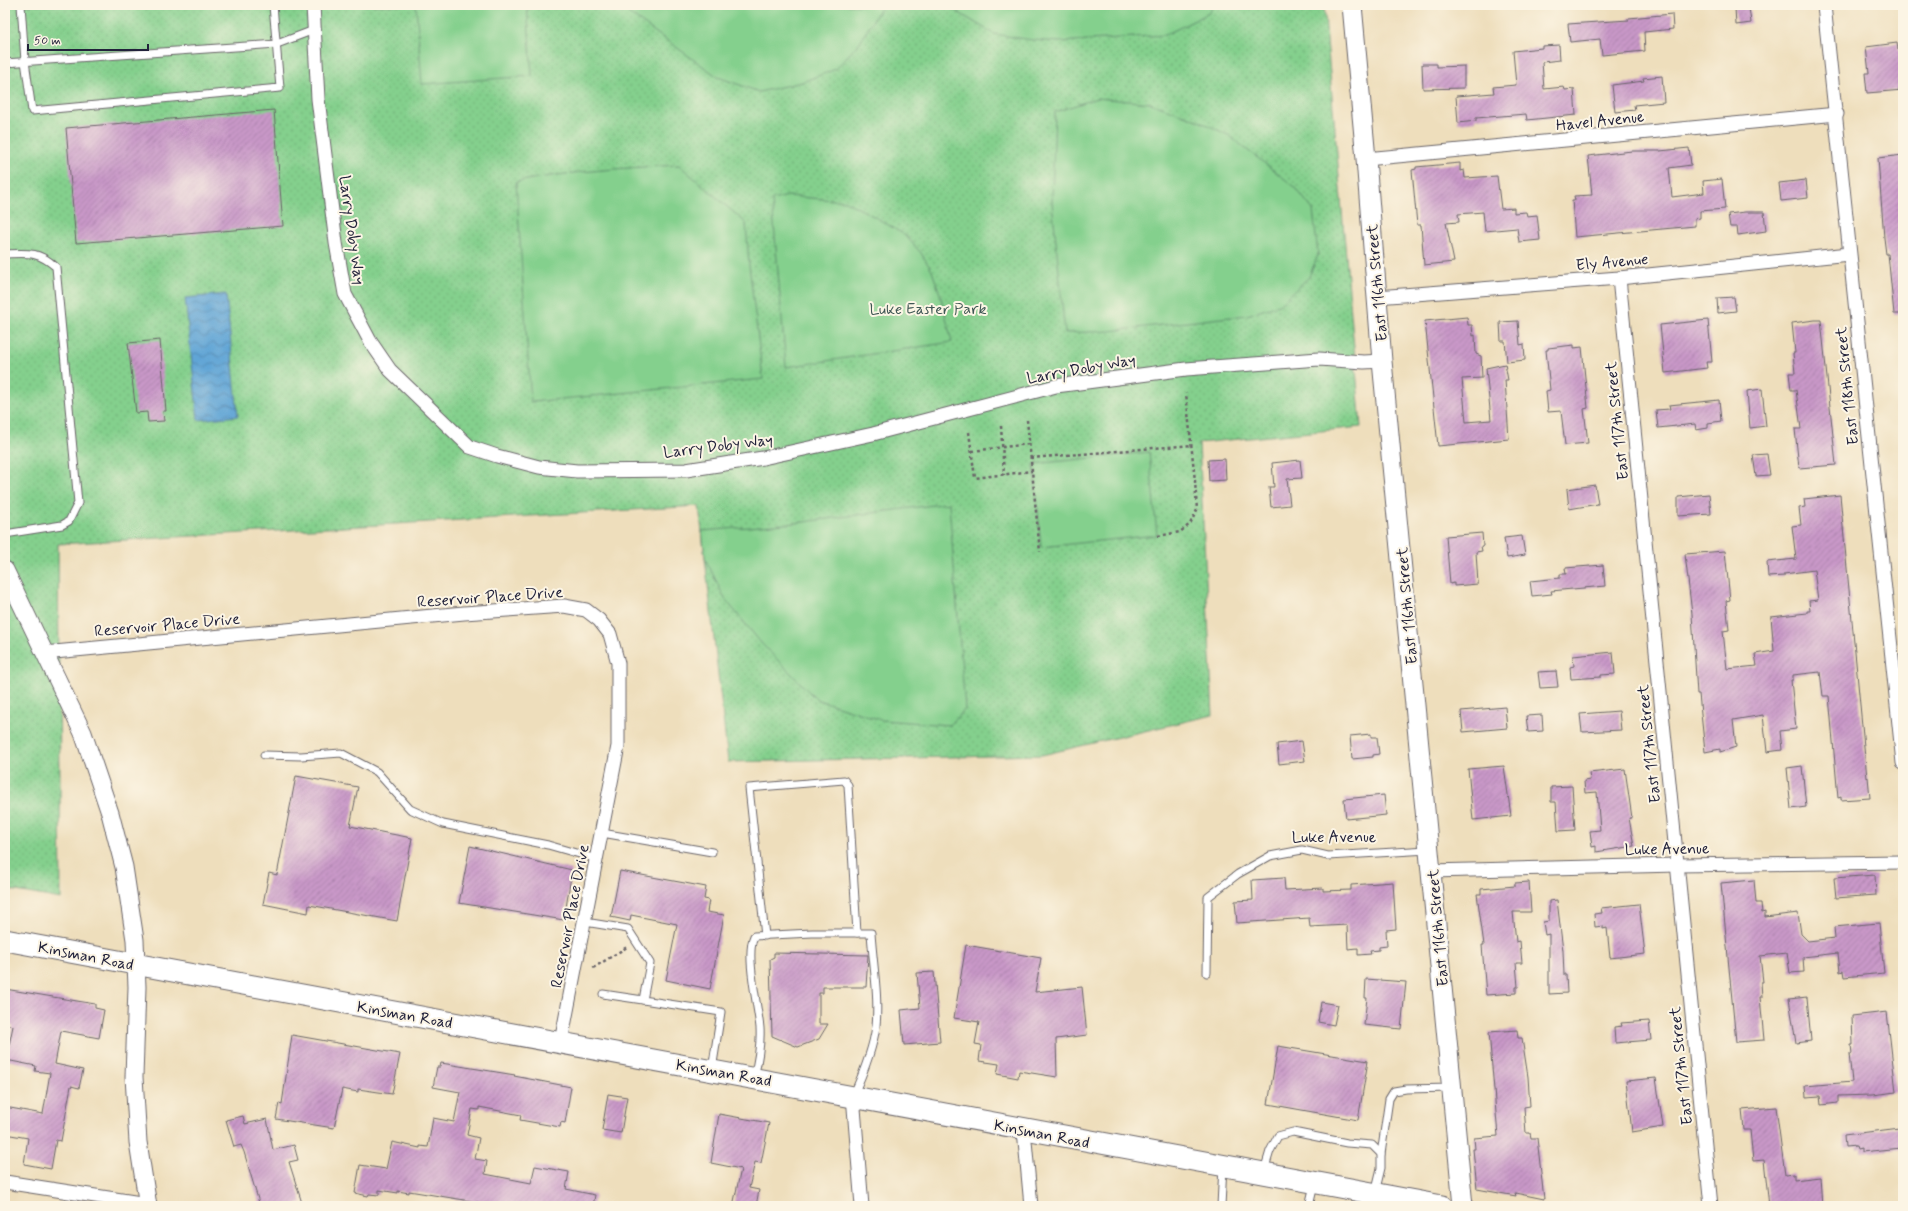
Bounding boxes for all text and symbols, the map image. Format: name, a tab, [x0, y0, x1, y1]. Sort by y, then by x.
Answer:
scale bar	[28, 26, 148, 52]
text: 50 m	[34, 33, 61, 49]
street label: Havel Avenue	[1555, 106, 1646, 137]
street label: Larry Doby Way	[333, 174, 370, 286]
street label: East 116th Street	[1362, 223, 1393, 342]
street label: Ely Avenue	[1575, 249, 1649, 276]
park label: Luke Easter Park	[869, 299, 987, 320]
street label: East 118th Street	[1831, 325, 1864, 446]
street label: Larry Doby Way	[1025, 350, 1137, 389]
street label: East 117th Street	[1601, 360, 1634, 481]
street label: Larry Doby Way	[662, 429, 774, 464]
street label: East 116th Street	[1392, 546, 1423, 665]
street label: Reservoir Place Drive	[417, 582, 564, 613]
street label: Reservoir Place Drive	[94, 609, 241, 642]
street label: East 117th Street	[1633, 683, 1666, 804]
street label: Luke Avenue	[1292, 827, 1377, 848]
street label: Luke Avenue	[1625, 838, 1710, 861]
street label: Reservoir Place Drive	[546, 843, 595, 990]
street label: East 116th Street	[1423, 868, 1454, 987]
street label: Kinsman Road	[36, 937, 135, 976]
street label: Kinsman Road	[355, 997, 454, 1034]
street label: East 117th Street	[1665, 1005, 1698, 1126]
street label: Kinsman Road	[674, 1055, 773, 1092]
street label: Kinsman Road	[992, 1115, 1091, 1154]

